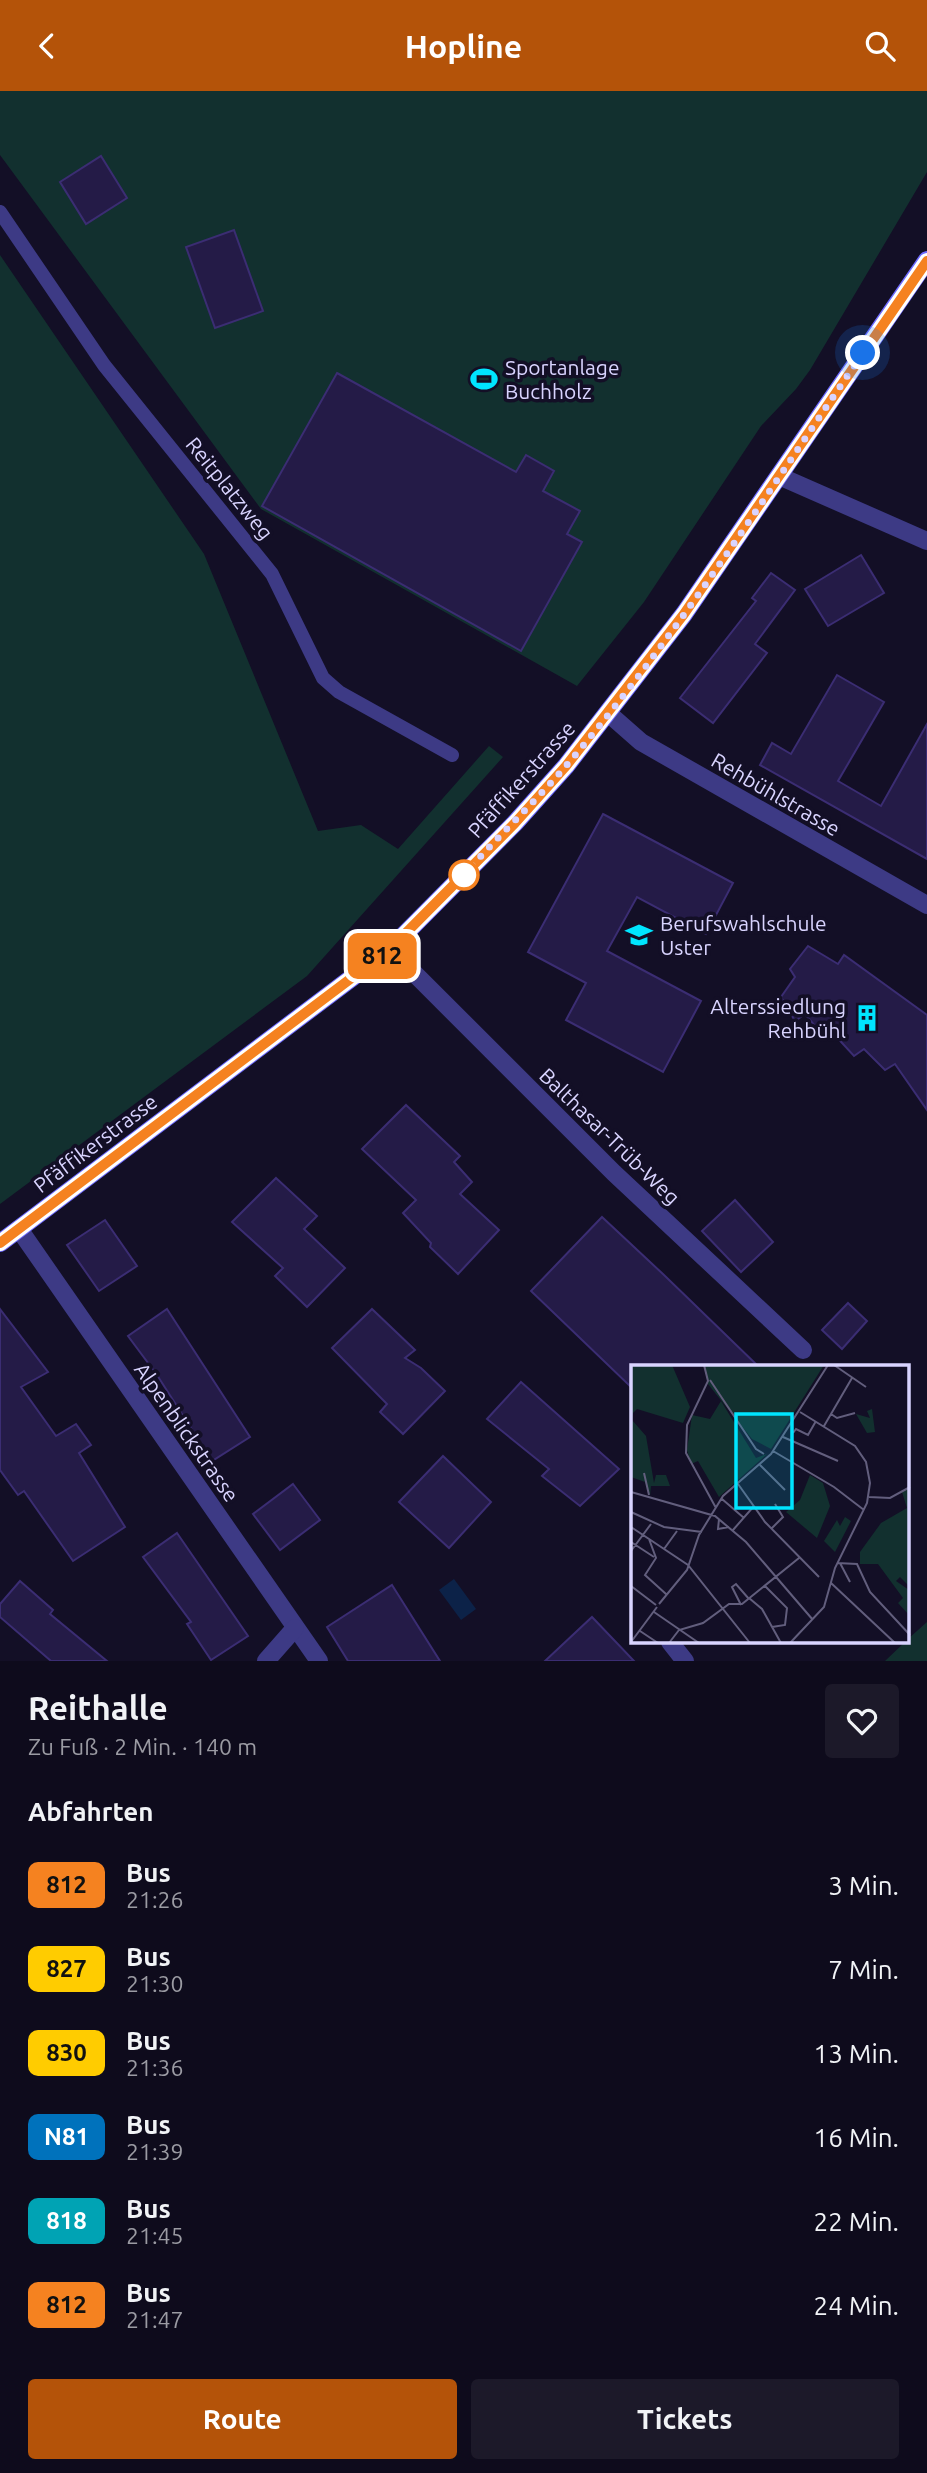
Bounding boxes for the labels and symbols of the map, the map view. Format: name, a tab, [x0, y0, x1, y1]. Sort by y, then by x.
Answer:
your location	[845, 335, 880, 370]
place label: Sportanlage Buchholz	[505, 355, 620, 403]
sports icon: Sportanlage Buchholz	[469, 364, 499, 394]
street label: Reitplatzweg	[181, 432, 279, 544]
street label: Pfäffikerstrasse	[463, 716, 579, 842]
street label: Rehbühlstrasse	[708, 748, 844, 840]
unlabelled marker	[449, 860, 479, 890]
place label: Berufswahlschule Uster	[660, 911, 827, 959]
school or university icon: Berufswahlschule Uster	[624, 920, 654, 950]
line badge: 812	[342, 933, 422, 979]
place label: Alterssiedlung Rehbühl	[710, 994, 846, 1042]
building icon: Alterssiedlung Rehbühl	[852, 1003, 882, 1033]
street label: Balthasar-Trüb-Weg	[535, 1063, 685, 1209]
street label: Pfäffikerstrasse	[29, 1089, 161, 1197]
street label: Alpenblickstrasse	[130, 1358, 244, 1506]
inset map	[631, 1365, 909, 1643]

